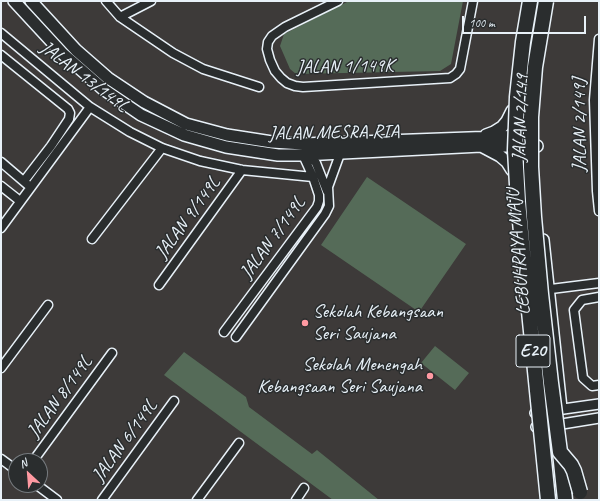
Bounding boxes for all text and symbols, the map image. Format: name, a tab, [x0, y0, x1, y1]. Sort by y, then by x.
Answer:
scale bar	[464, 8, 588, 34]
text: 100 m	[469, 15, 495, 31]
street label: JALAN 13/149L	[35, 36, 133, 118]
street label: JALAN 1/149K	[296, 55, 394, 79]
street label: JALAN 2/149	[508, 74, 534, 162]
street label: JALAN 2/149J	[569, 78, 591, 172]
street label: JALAN MESRA RIA	[269, 120, 399, 146]
street label: JALAN 9/149L	[151, 172, 225, 264]
street label: LEBUHRAYA MAJU	[502, 188, 536, 316]
street label: JALAN 7/149L	[236, 192, 310, 284]
place label: Sekolah Kebangsaan Seri Saujana	[313, 301, 443, 345]
marker: Sekolah Kebangsaan Seri Saujana	[300, 318, 310, 328]
road number: E20	[516, 335, 550, 367]
street label: JALAN 8/149L	[23, 351, 97, 443]
place label: Sekolah Menengah Kebangsaan Seri Saujana	[257, 354, 422, 398]
marker: Sekolah Menengah Kebangsaan Seri Saujana	[425, 371, 435, 381]
street label: JALAN 6/149L	[88, 395, 162, 487]
north arrow	[8, 453, 48, 493]
text: N	[17, 455, 29, 471]

